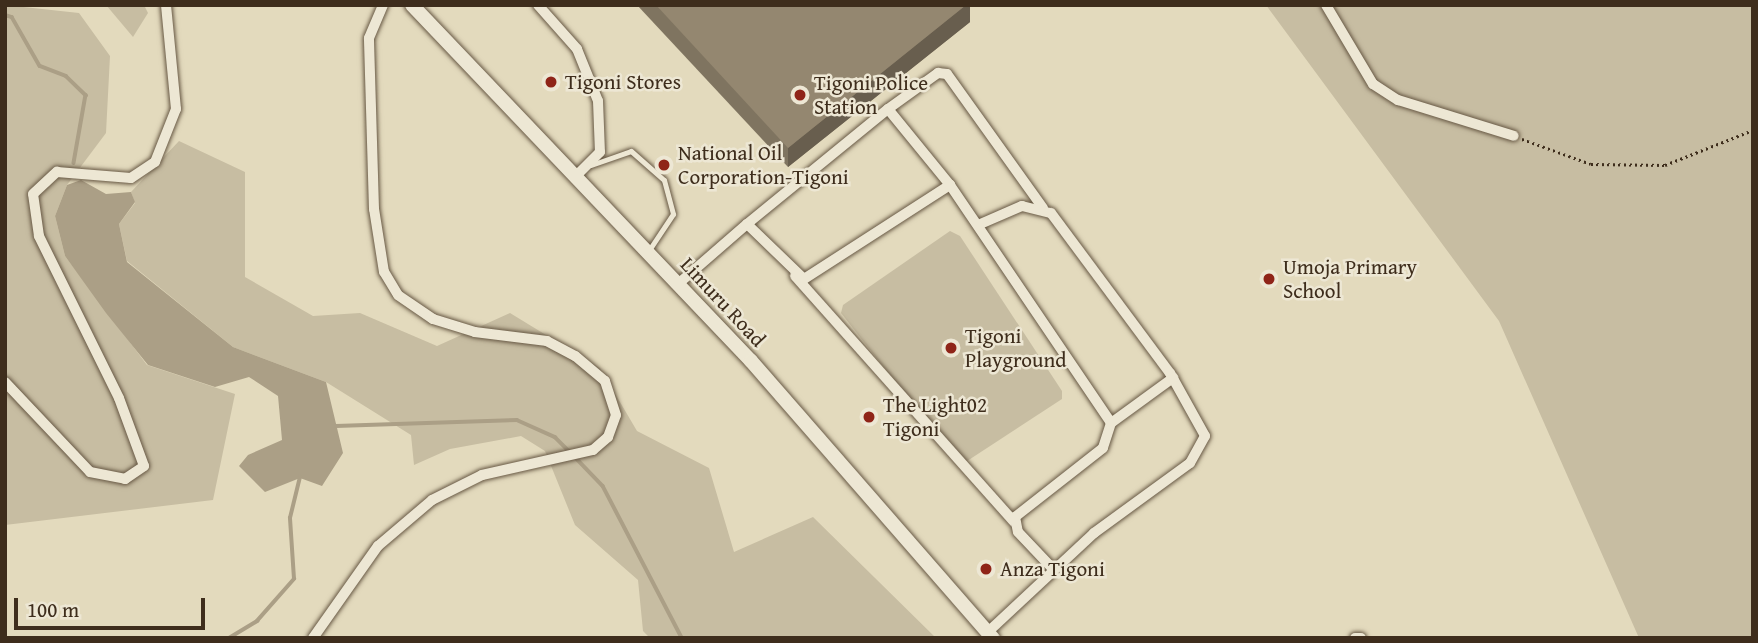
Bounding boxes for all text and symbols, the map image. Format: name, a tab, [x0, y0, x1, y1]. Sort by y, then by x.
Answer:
place label: Tigoni Stores	[565, 69, 681, 95]
place label: Tigoni Police Station	[814, 70, 928, 120]
marker: Tigoni Stores	[543, 74, 559, 90]
marker: Tigoni Police Station	[792, 87, 808, 103]
place label: National Oil Corporation-Tigoni	[678, 140, 849, 190]
marker: National Oil Corporation-Tigoni	[656, 157, 672, 173]
street label: Limuru Road	[675, 252, 771, 352]
place label: Umoja Primary School	[1283, 254, 1417, 304]
marker: Umoja Primary School	[1261, 271, 1277, 287]
place label: Tigoni Playground	[965, 323, 1066, 373]
marker: Tigoni Playground	[943, 340, 959, 356]
place label: The Light02 Tigoni	[883, 392, 987, 442]
marker: The Light02 Tigoni	[861, 409, 877, 425]
place label: Anza Tigoni	[1000, 556, 1105, 582]
marker: Anza Tigoni	[978, 561, 994, 577]
scale bar	[18, 584, 208, 628]
text: 100 m	[27, 594, 79, 625]

